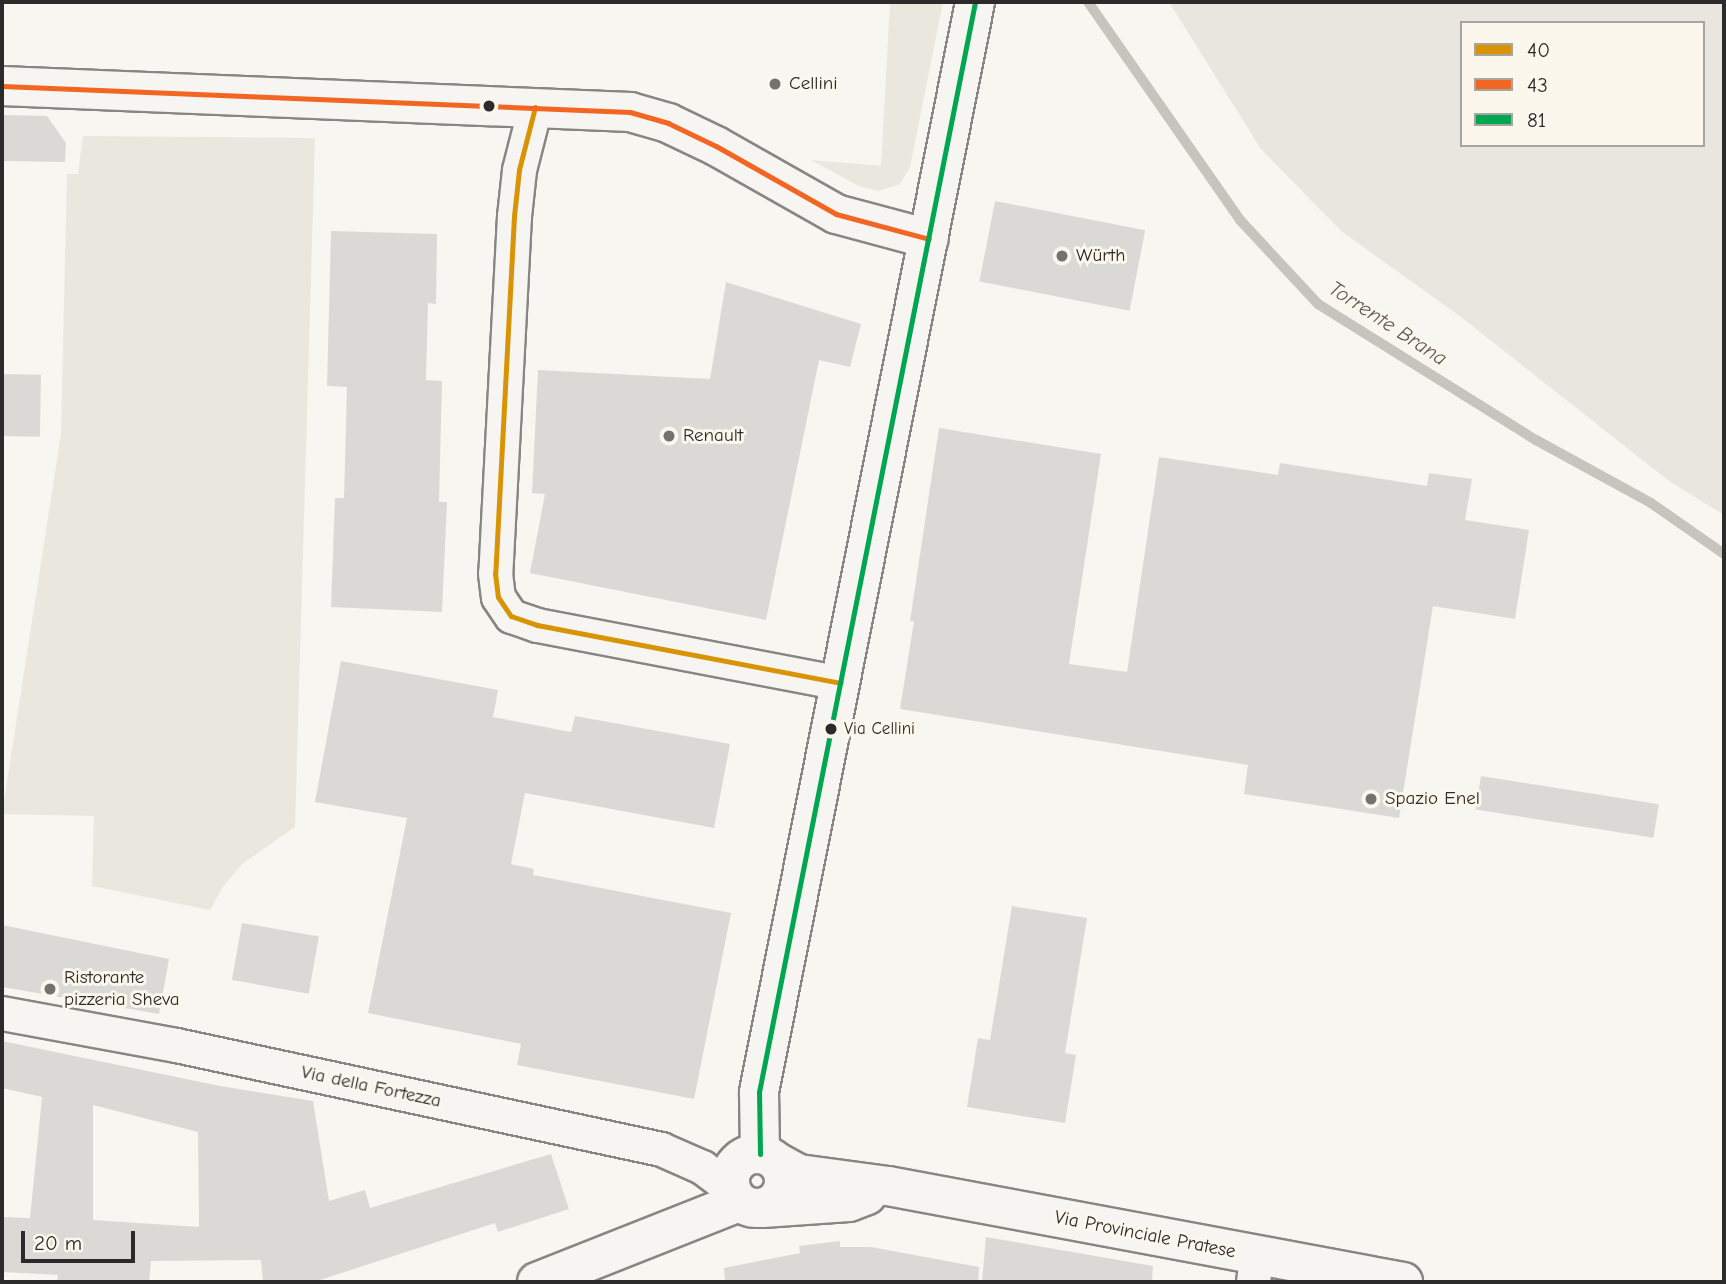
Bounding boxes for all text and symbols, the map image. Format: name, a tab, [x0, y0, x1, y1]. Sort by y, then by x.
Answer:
legend	[1460, 21, 1705, 147]
text: 40	[1527, 38, 1550, 62]
place label: Cellini	[789, 73, 838, 95]
text: 43	[1527, 73, 1548, 97]
marker: Cellini	[767, 76, 783, 92]
unlabelled marker	[482, 99, 496, 113]
text: 81	[1527, 108, 1546, 132]
place label: Würth	[1076, 245, 1125, 267]
marker: Würth	[1054, 248, 1070, 264]
water label: Torrente Brana	[1324, 275, 1452, 371]
place label: Renault	[683, 425, 743, 447]
marker: Renault	[661, 428, 677, 444]
place label: Via Cellini	[844, 719, 915, 739]
marker: Via Cellini	[824, 722, 838, 736]
place label: Spazio Enel	[1385, 788, 1480, 810]
marker: Spazio Enel	[1363, 791, 1379, 807]
place label: Ristorante pizzeria Sheva	[64, 967, 180, 1011]
marker: Ristorante pizzeria Sheva	[42, 981, 58, 997]
street label: Via della Fortezza	[299, 1061, 443, 1113]
street label: Via Provinciale Pratese	[1053, 1206, 1237, 1264]
scale bar	[24, 1218, 138, 1262]
text: 20 m	[34, 1231, 82, 1255]

